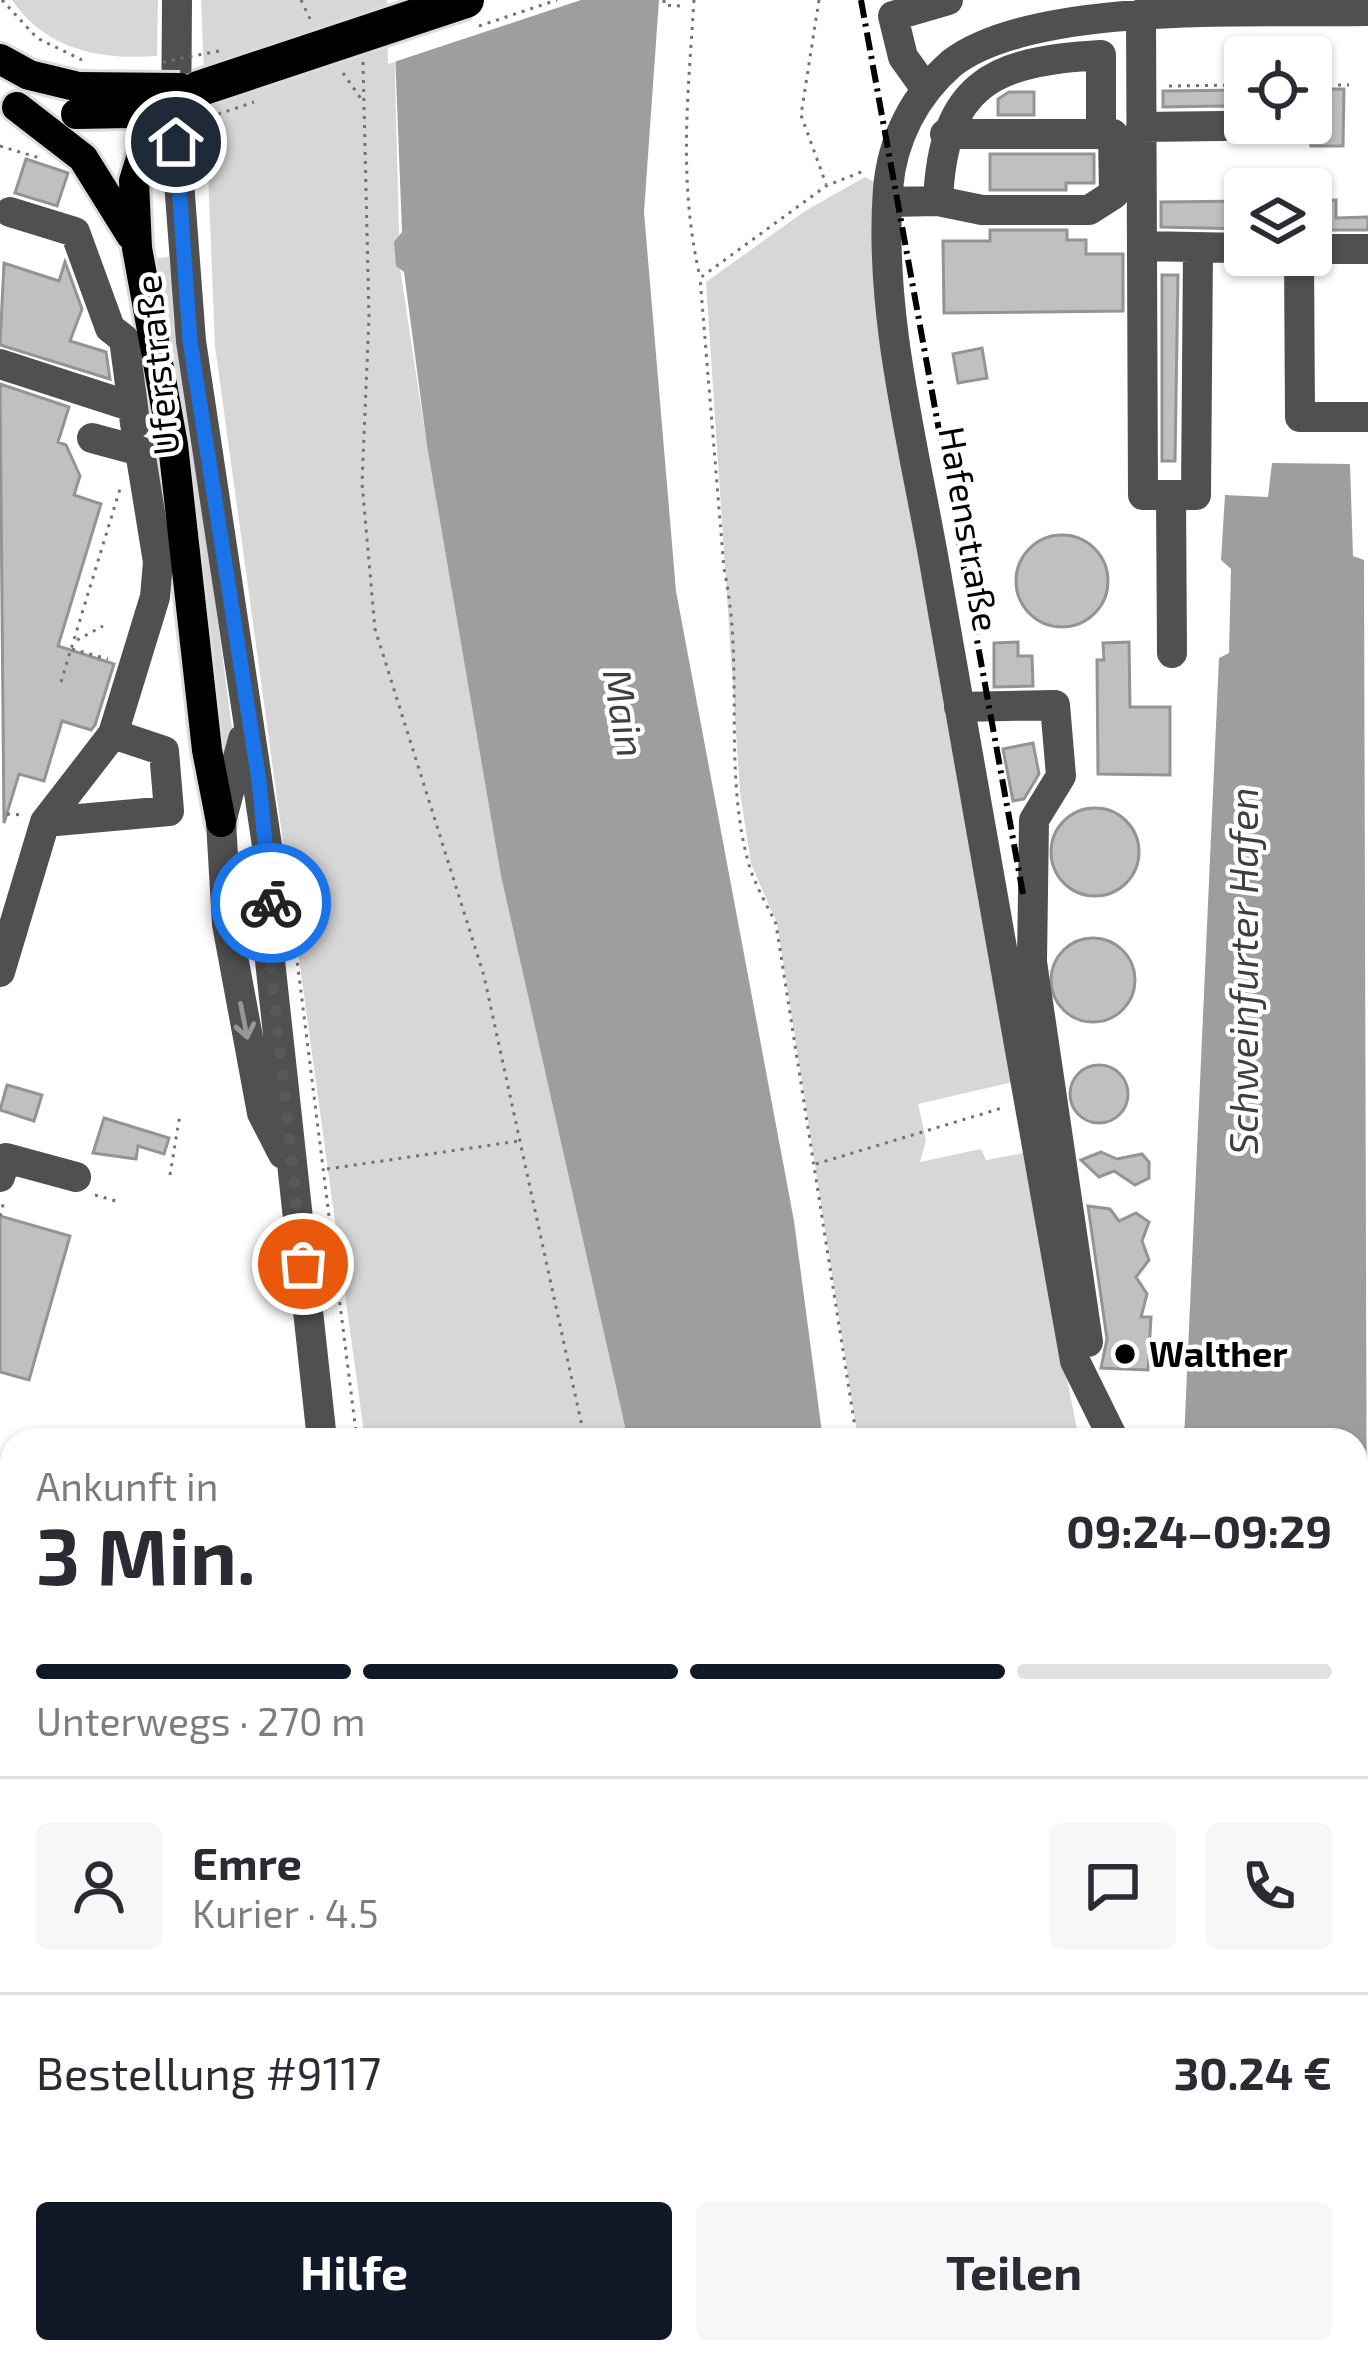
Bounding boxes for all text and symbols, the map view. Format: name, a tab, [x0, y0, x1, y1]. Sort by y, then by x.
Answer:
map controls	[1224, 36, 1332, 276]
button: locate	[1224, 36, 1332, 144]
pin	[125, 91, 227, 193]
icon: home	[143, 109, 209, 175]
button: layers	[1224, 168, 1332, 276]
street label: Uferstraße	[125, 273, 186, 457]
street label: Hafenstraße	[931, 423, 1010, 635]
water label: Main	[595, 665, 656, 760]
water label: Schweinfurter Hafen	[1219, 787, 1266, 1155]
courier	[211, 843, 331, 963]
icon: bike	[238, 870, 304, 936]
one-way arrow	[234, 1001, 256, 1040]
pin	[252, 1213, 354, 1315]
icon: bag	[270, 1231, 336, 1297]
place label: Walther	[1149, 1331, 1288, 1374]
marker: Walther	[1112, 1341, 1138, 1367]
text: Ankunft in	[36, 1462, 218, 1509]
text: 09:24–09:29	[1066, 1503, 1332, 1557]
text: 3 Min.	[36, 1507, 256, 1601]
text: Unterwegs · 270 m	[36, 1697, 365, 1744]
button: person	[36, 1823, 162, 1949]
button: chat	[1050, 1823, 1176, 1949]
button: phone	[1206, 1823, 1332, 1949]
text: Emre	[192, 1835, 302, 1889]
text: Kurier · 4.5	[192, 1889, 379, 1936]
text: Bestellung #9117	[36, 2045, 381, 2099]
text: 30.24 €	[1174, 2045, 1332, 2099]
button: Hilfe	[36, 2202, 672, 2340]
button: Teilen	[696, 2202, 1332, 2340]

